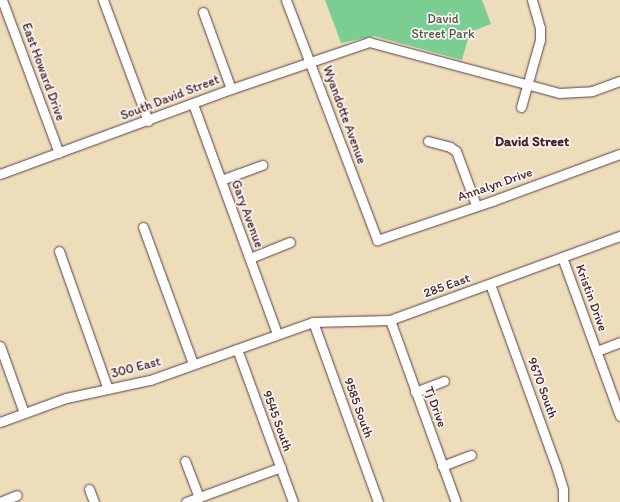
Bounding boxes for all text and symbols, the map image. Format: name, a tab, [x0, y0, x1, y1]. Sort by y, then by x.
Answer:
park label: David Street Park	[412, 12, 474, 43]
street label: East Howard Drive	[18, 21, 68, 123]
street label: Wyandotte Avenue	[319, 64, 369, 166]
street label: South David Street	[118, 72, 222, 124]
district label: David Street	[495, 134, 569, 150]
street label: Annalyn Drive	[455, 165, 535, 205]
street label: Gary Avenue	[228, 178, 266, 250]
street label: Kristin Drive	[572, 262, 610, 334]
street label: 285 East	[422, 270, 472, 302]
street label: 300 East	[110, 354, 162, 382]
street label: 9670 South	[524, 355, 560, 421]
street label: 9585 South	[340, 376, 376, 440]
street label: Tj Drive	[420, 384, 450, 430]
street label: 9545 South	[259, 388, 295, 454]

